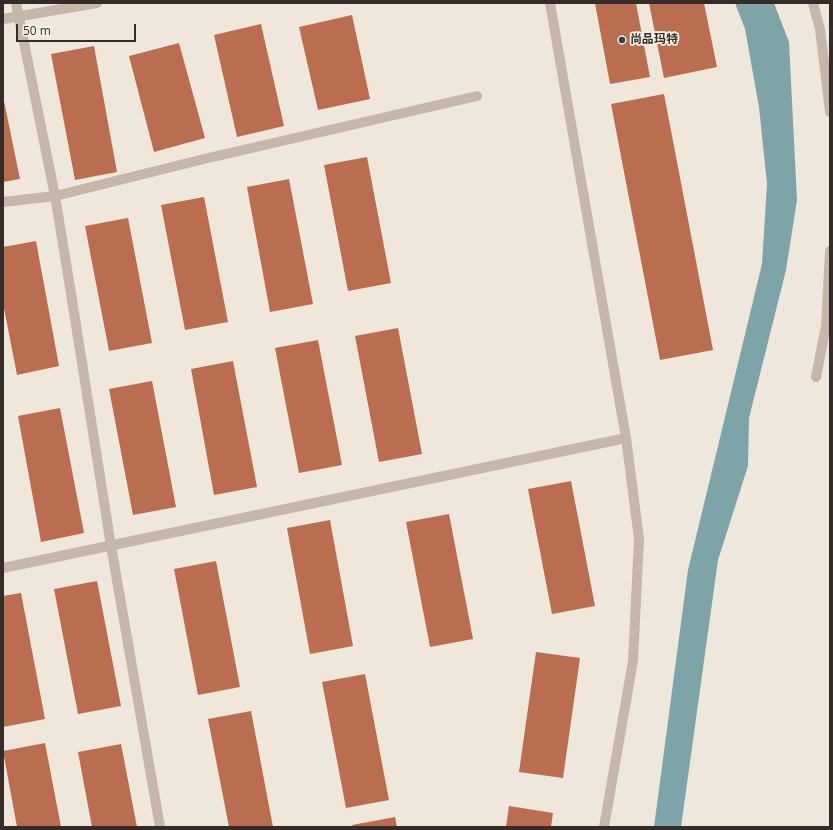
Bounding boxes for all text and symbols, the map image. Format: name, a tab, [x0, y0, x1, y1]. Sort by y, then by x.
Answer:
scale bar	[18, 16, 138, 42]
text: 50 m	[23, 22, 51, 39]
place label: 尚品玛特	[630, 33, 678, 47]
marker: 尚品玛特	[617, 35, 627, 45]

